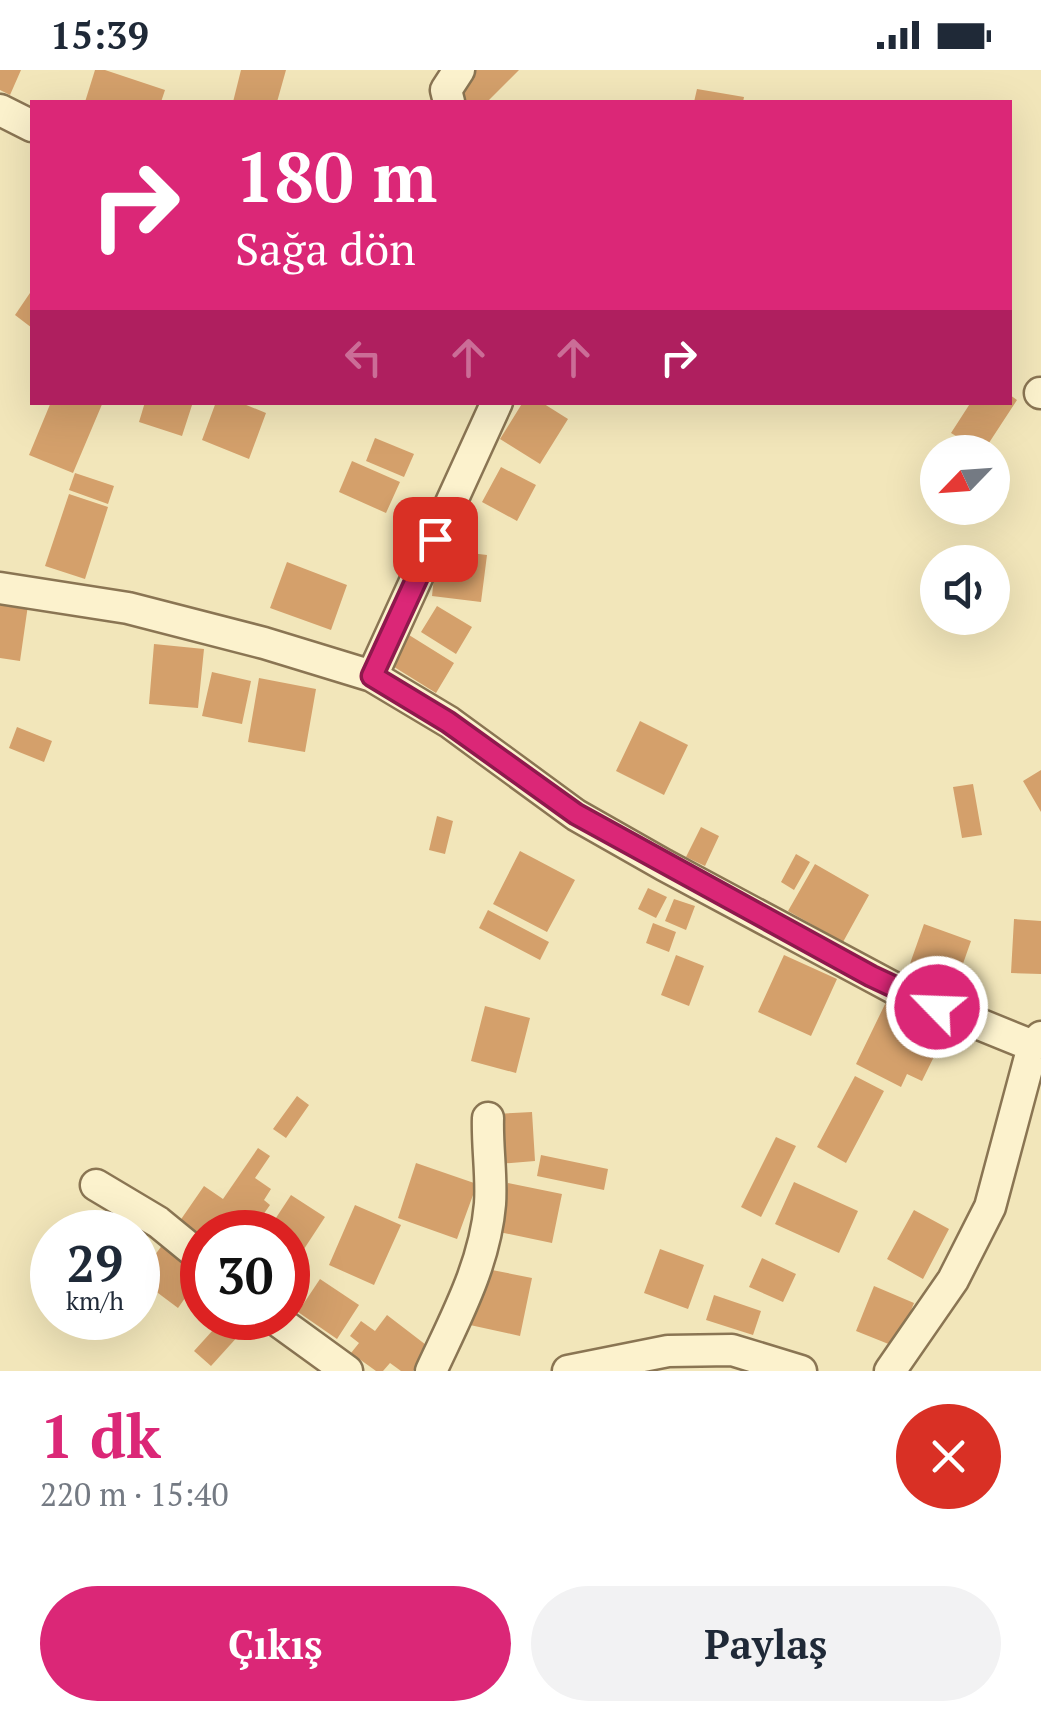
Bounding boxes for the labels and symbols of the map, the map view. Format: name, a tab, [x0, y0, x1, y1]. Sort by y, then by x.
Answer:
north arrow	[920, 435, 1010, 525]
pin	[393, 497, 478, 582]
position arrow	[885, 955, 989, 1059]
speed limit sign: 30	[180, 1210, 310, 1340]

